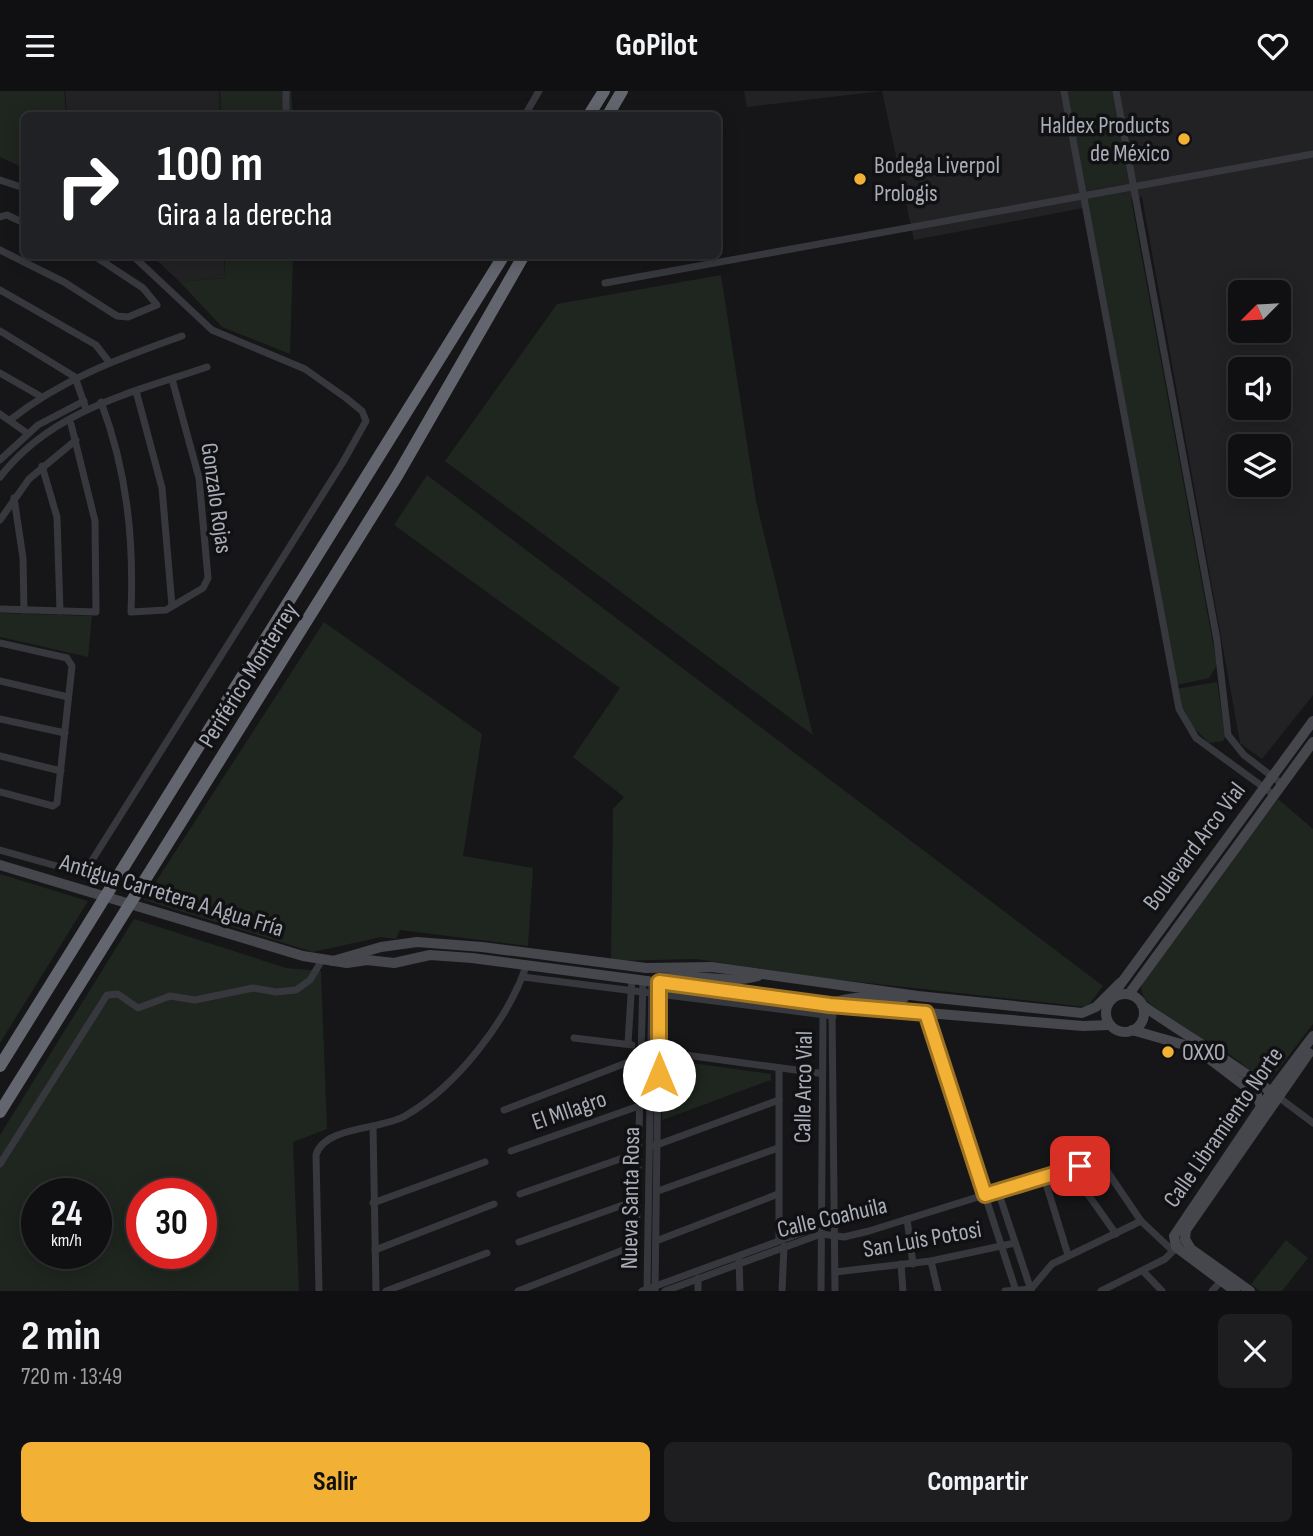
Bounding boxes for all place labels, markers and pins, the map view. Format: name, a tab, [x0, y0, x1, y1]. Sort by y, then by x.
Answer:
place label: Haldex Products de México	[1040, 111, 1170, 168]
marker: Haldex Products de México	[1176, 131, 1192, 147]
place label: Bodega Liverpol Prologis	[874, 151, 1000, 208]
marker: Bodega Liverpol Prologis	[852, 171, 868, 187]
place label: OXXO	[1182, 1038, 1226, 1067]
marker: OXXO	[1160, 1044, 1176, 1060]
pin	[1050, 1136, 1110, 1196]

